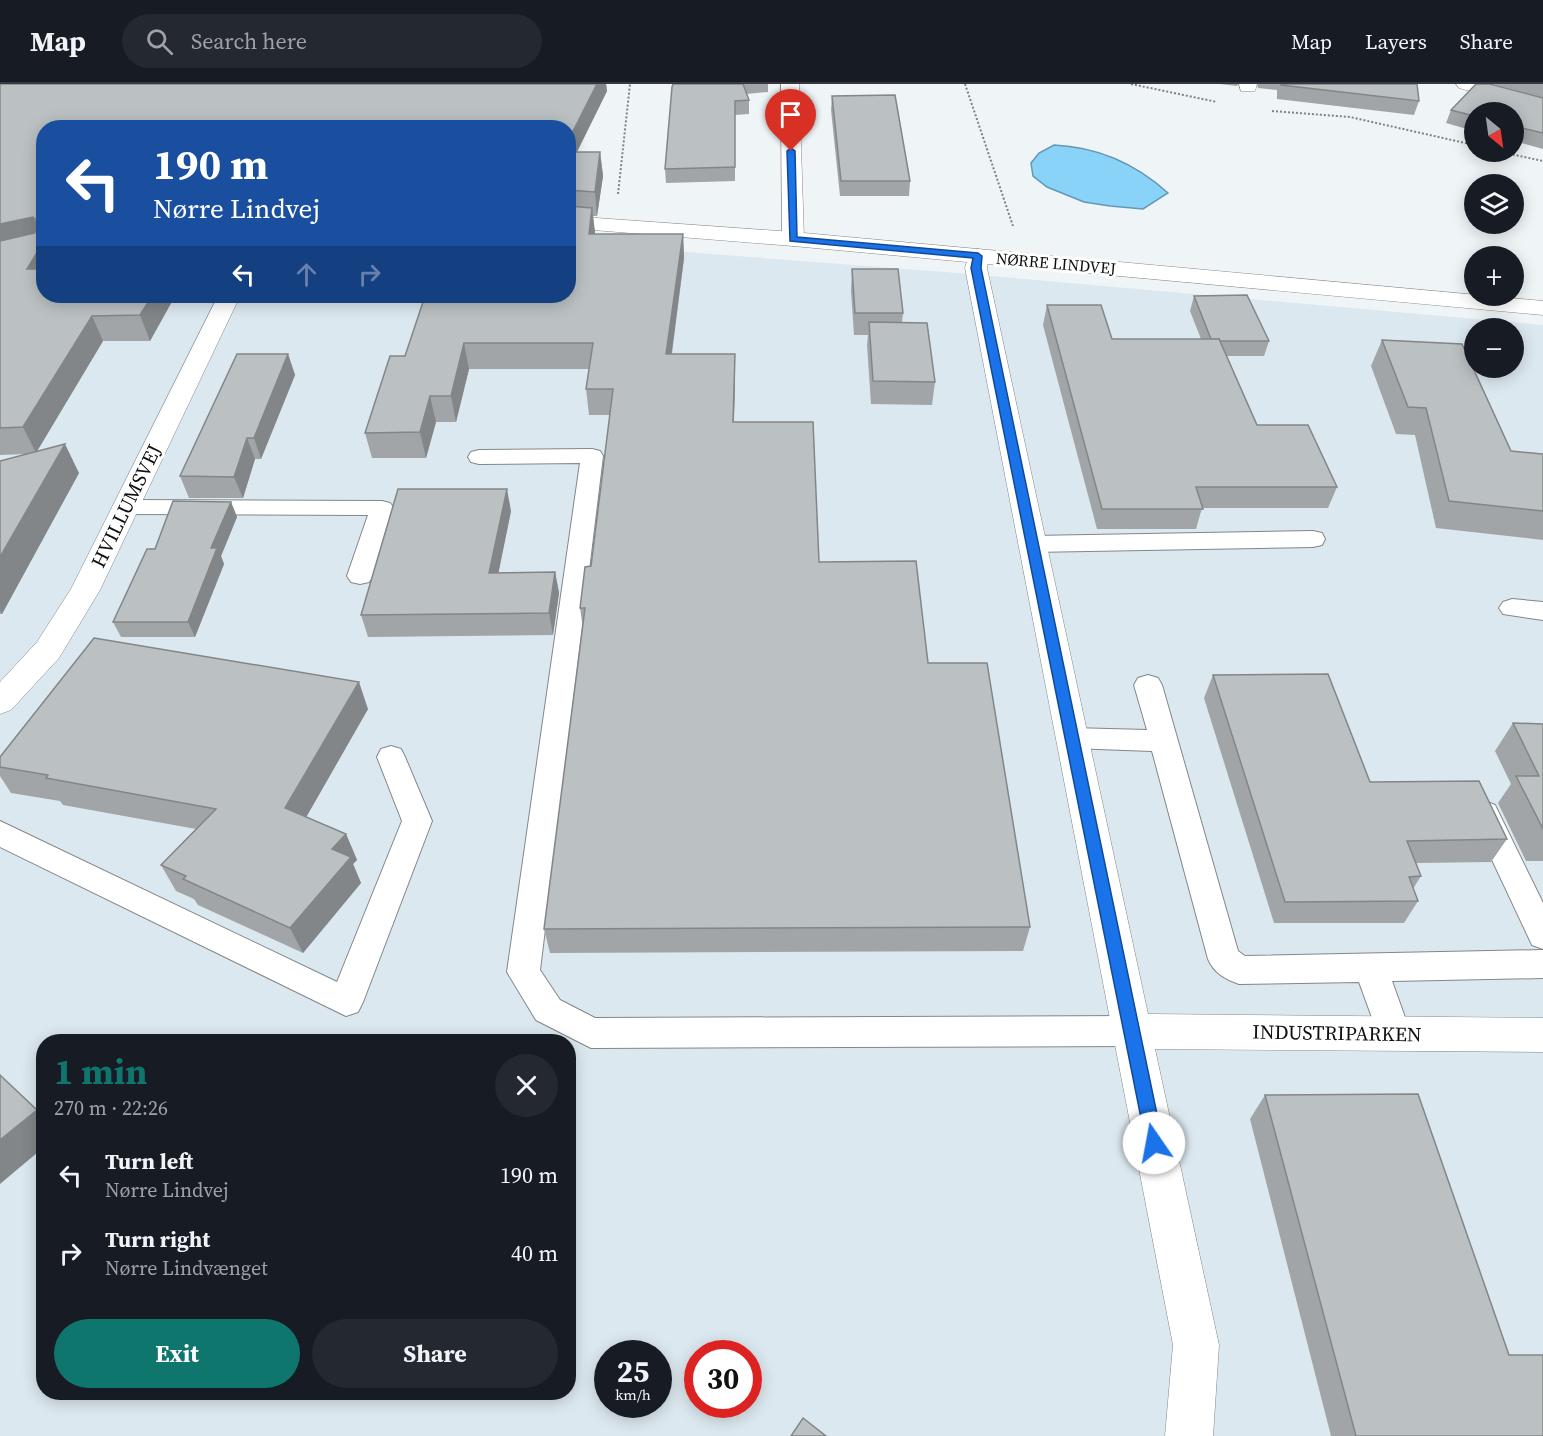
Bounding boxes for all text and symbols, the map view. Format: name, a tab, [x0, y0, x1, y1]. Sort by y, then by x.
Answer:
search box	[122, 14, 542, 68]
text: Map	[30, 22, 86, 60]
icon: search	[143, 25, 176, 58]
text: Search here	[191, 26, 307, 56]
text: Map	[1291, 27, 1332, 56]
text: Layers	[1365, 27, 1427, 56]
text: Share	[1460, 27, 1513, 56]
pin	[765, 89, 816, 151]
icon: arrive	[774, 98, 807, 131]
north arrow	[1464, 102, 1524, 162]
map controls	[1464, 102, 1524, 378]
text: 190 m	[153, 135, 268, 193]
icon: left	[54, 144, 132, 222]
button: layers	[1464, 174, 1524, 234]
text: Nørre Lindvej	[153, 190, 320, 227]
button: +	[1464, 246, 1524, 306]
street label: NØRRE LINDVEJ	[995, 247, 1117, 279]
icon: left	[227, 258, 260, 291]
icon: ahead	[290, 258, 323, 291]
icon: right	[353, 258, 386, 291]
button: −	[1464, 318, 1524, 378]
street label: HVILLUMSVEJ	[84, 440, 168, 572]
street label: INDUSTRIPARKEN	[1252, 1018, 1422, 1048]
text: 1 min	[54, 1047, 147, 1096]
button: close	[495, 1054, 558, 1117]
text: 270 m · 22:26	[54, 1094, 168, 1122]
position arrow	[1122, 1111, 1186, 1175]
text: Turn left	[105, 1146, 193, 1176]
icon: left	[54, 1159, 87, 1192]
text: 190 m	[500, 1160, 558, 1190]
text: Nørre Lindvej	[105, 1176, 229, 1204]
text: Turn right	[105, 1224, 210, 1254]
icon: right	[54, 1237, 87, 1270]
text: 40 m	[511, 1238, 558, 1268]
text: Nørre Lindvænget	[105, 1254, 268, 1282]
button: Exit	[54, 1319, 300, 1388]
button: Share	[312, 1319, 558, 1388]
speed limit sign: 30	[684, 1340, 762, 1418]
text: 25	[617, 1351, 649, 1392]
text: km/h	[615, 1384, 651, 1405]

